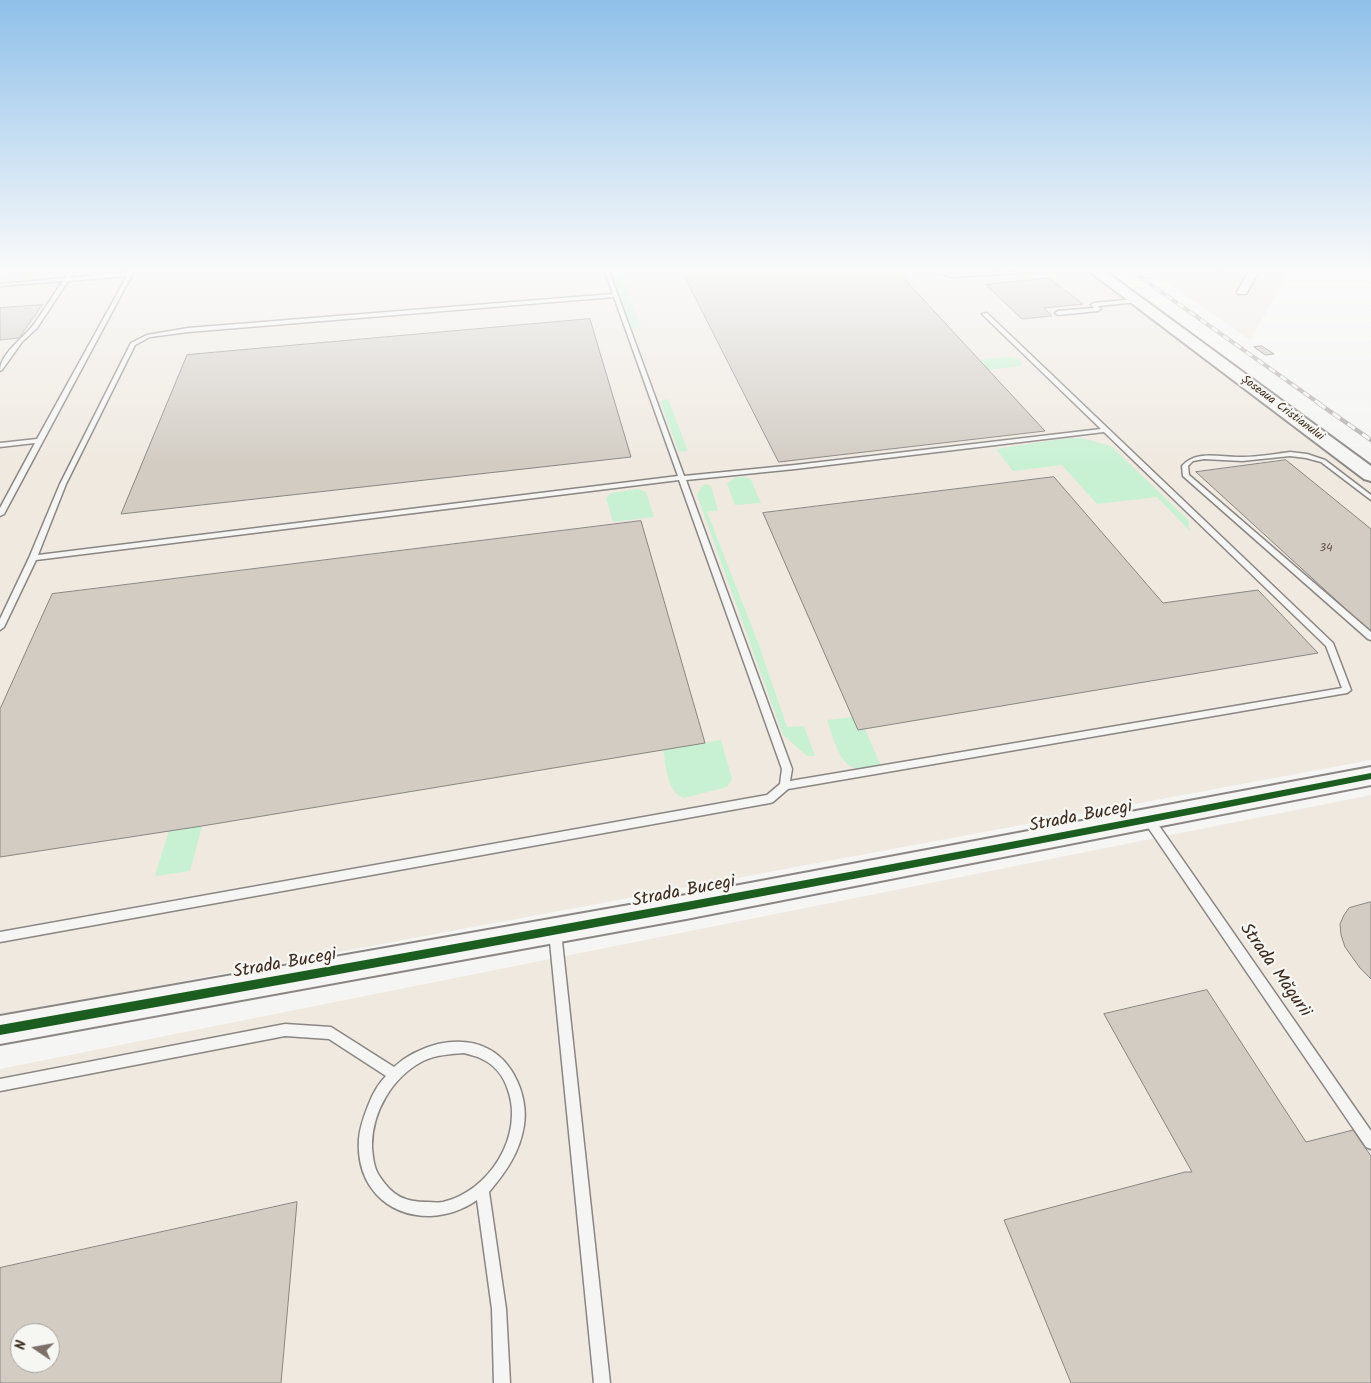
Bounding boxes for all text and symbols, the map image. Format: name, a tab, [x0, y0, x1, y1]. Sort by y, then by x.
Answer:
street label: Șoseaua Cristianului	[1238, 373, 1326, 445]
house number: 34	[1319, 542, 1333, 556]
street label: Strada Bucegi	[1028, 797, 1134, 839]
street label: Strada Bucegi	[631, 872, 737, 914]
street label: Strada Măgurii	[1234, 920, 1314, 1022]
street label: Strada Bucegi	[232, 945, 338, 985]
north arrow	[10, 1323, 60, 1373]
text: N	[10, 1338, 33, 1352]

